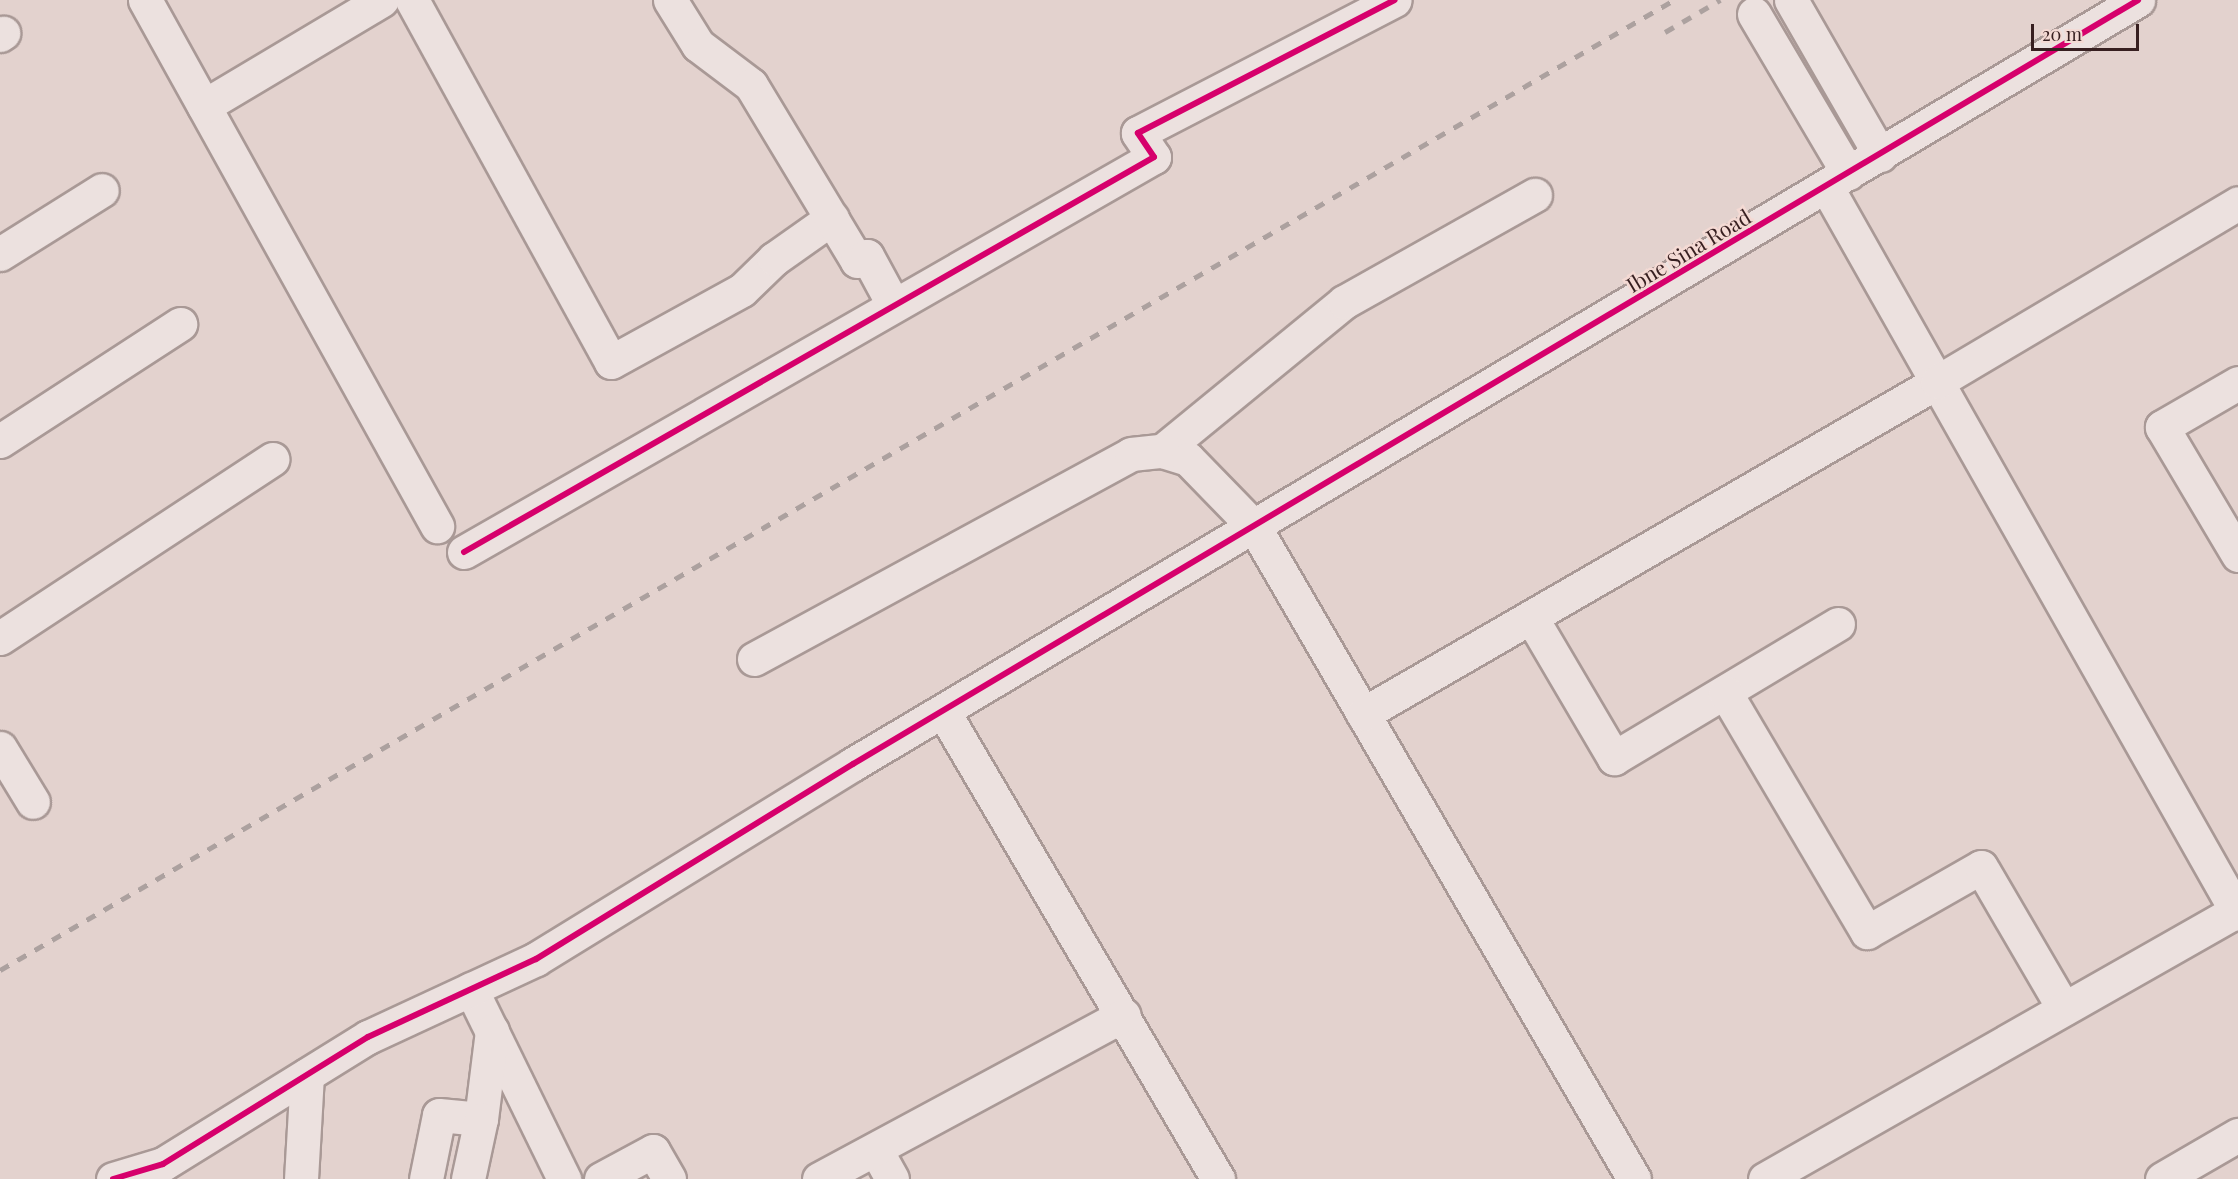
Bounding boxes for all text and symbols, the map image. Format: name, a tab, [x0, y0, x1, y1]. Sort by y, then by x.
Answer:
scale bar	[2034, 12, 2142, 50]
text: 20 m	[2042, 22, 2082, 46]
street label: Ibne Sina Road	[1621, 203, 1755, 297]

